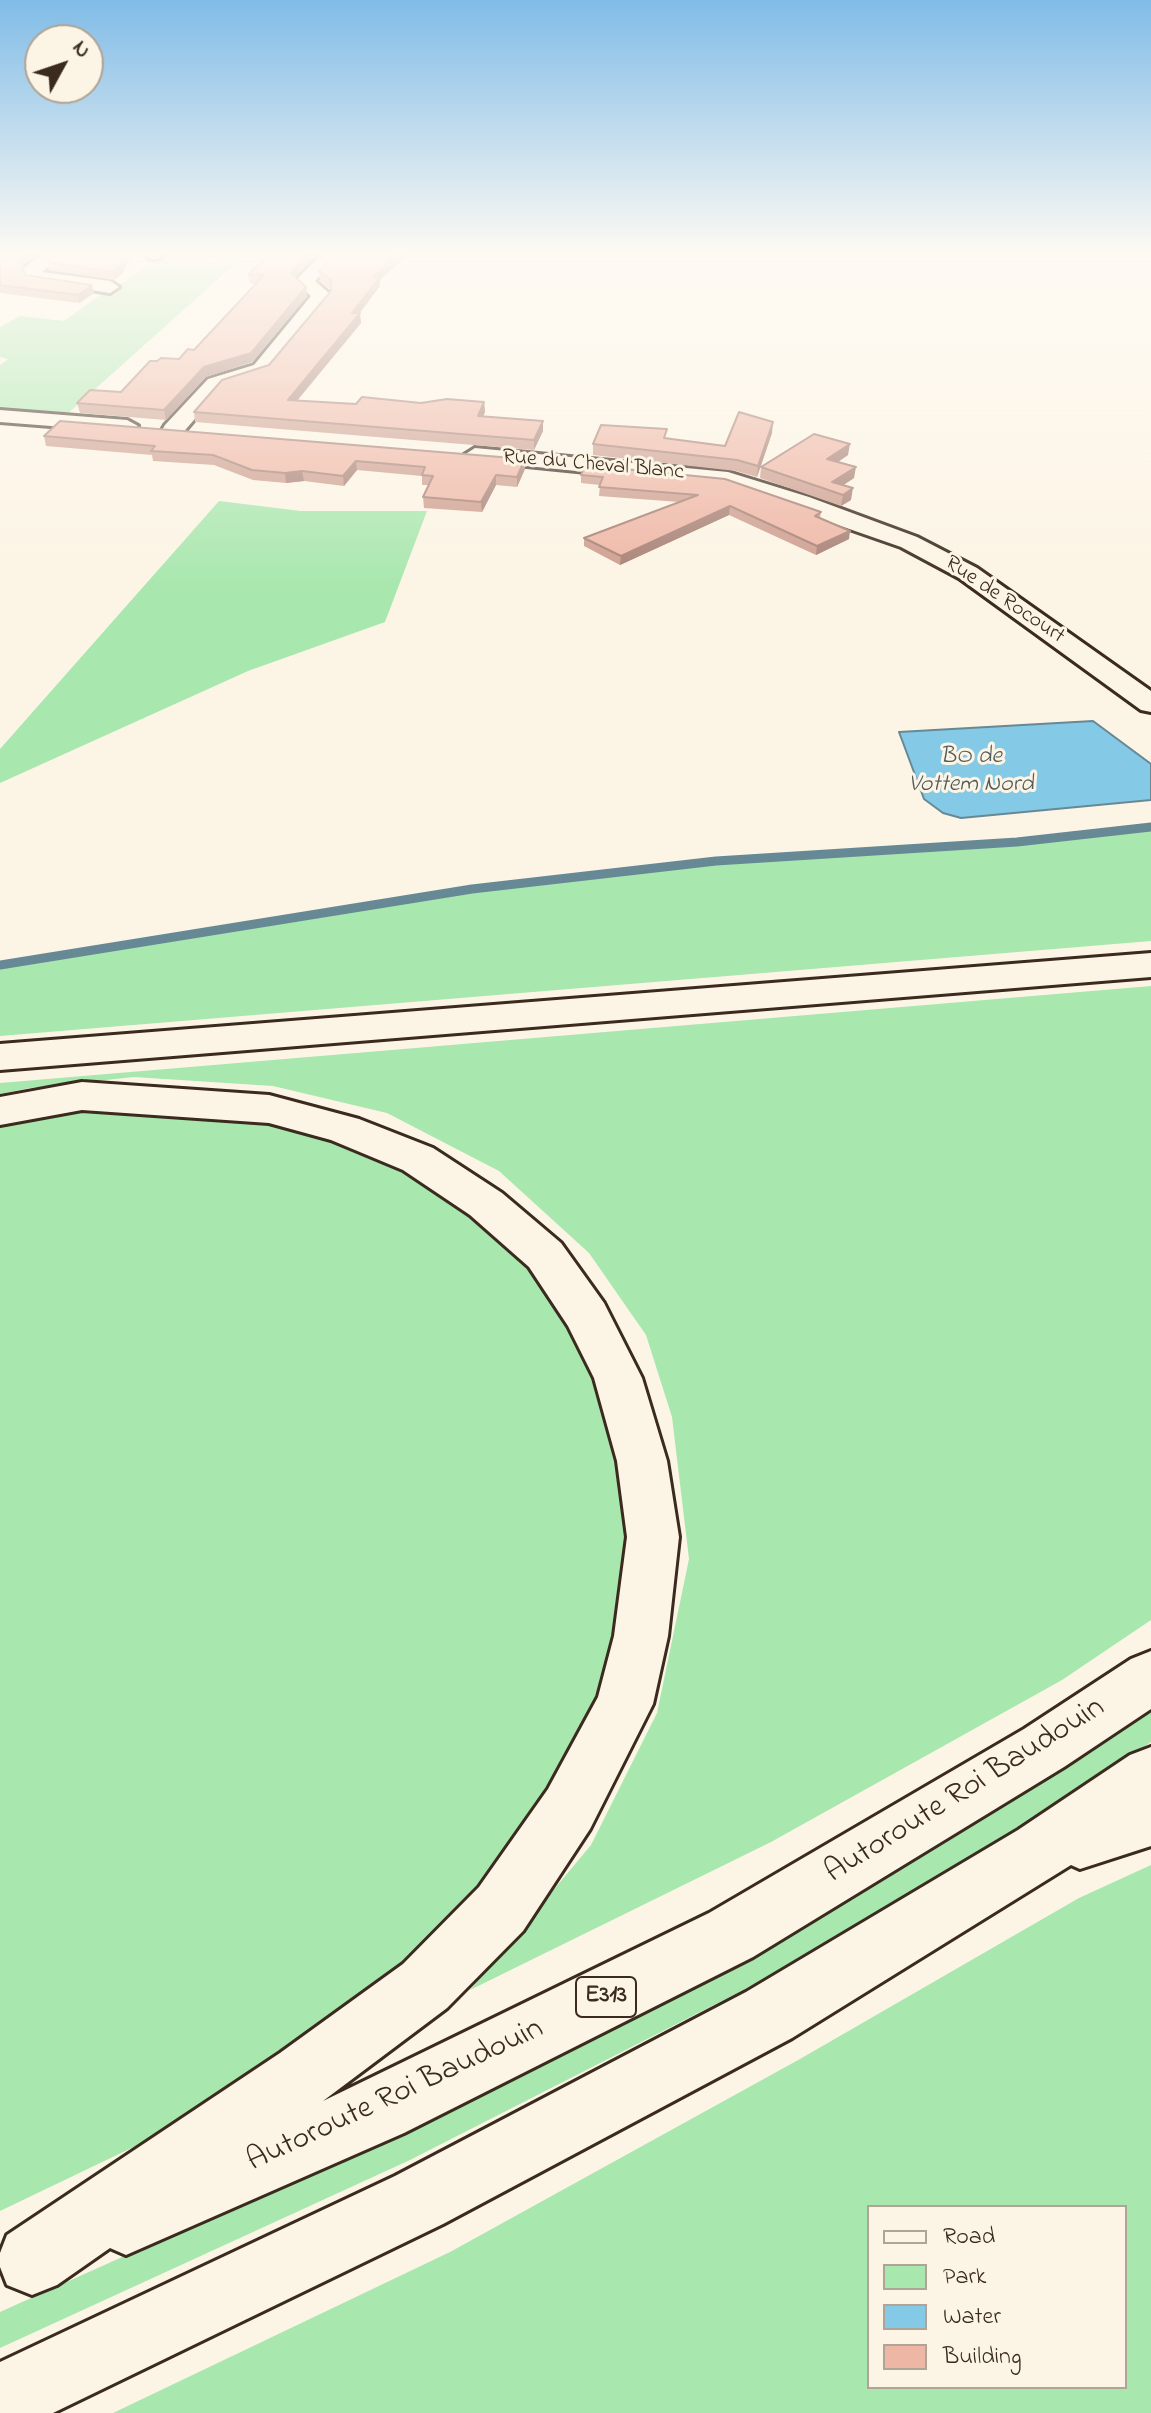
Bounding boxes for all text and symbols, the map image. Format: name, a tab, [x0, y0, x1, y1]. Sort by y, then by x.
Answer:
north arrow	[24, 24, 104, 104]
text: N	[64, 34, 98, 66]
street label: Rue du Cheval Blanc	[501, 445, 685, 487]
street label: Rue de Rocourt	[939, 551, 1069, 651]
water label: BO de Vottem Nord	[909, 744, 1033, 800]
street label: Autoroute Roi Baudouin	[819, 1690, 1113, 1894]
road number: E313	[576, 1977, 636, 2017]
street label: Autoroute Roi Baudouin	[242, 2011, 550, 2183]
legend	[867, 2205, 1127, 2389]
text: Road	[943, 2220, 995, 2255]
text: Park	[943, 2260, 986, 2295]
text: Water	[943, 2300, 1001, 2335]
text: Building	[943, 2340, 1022, 2375]

